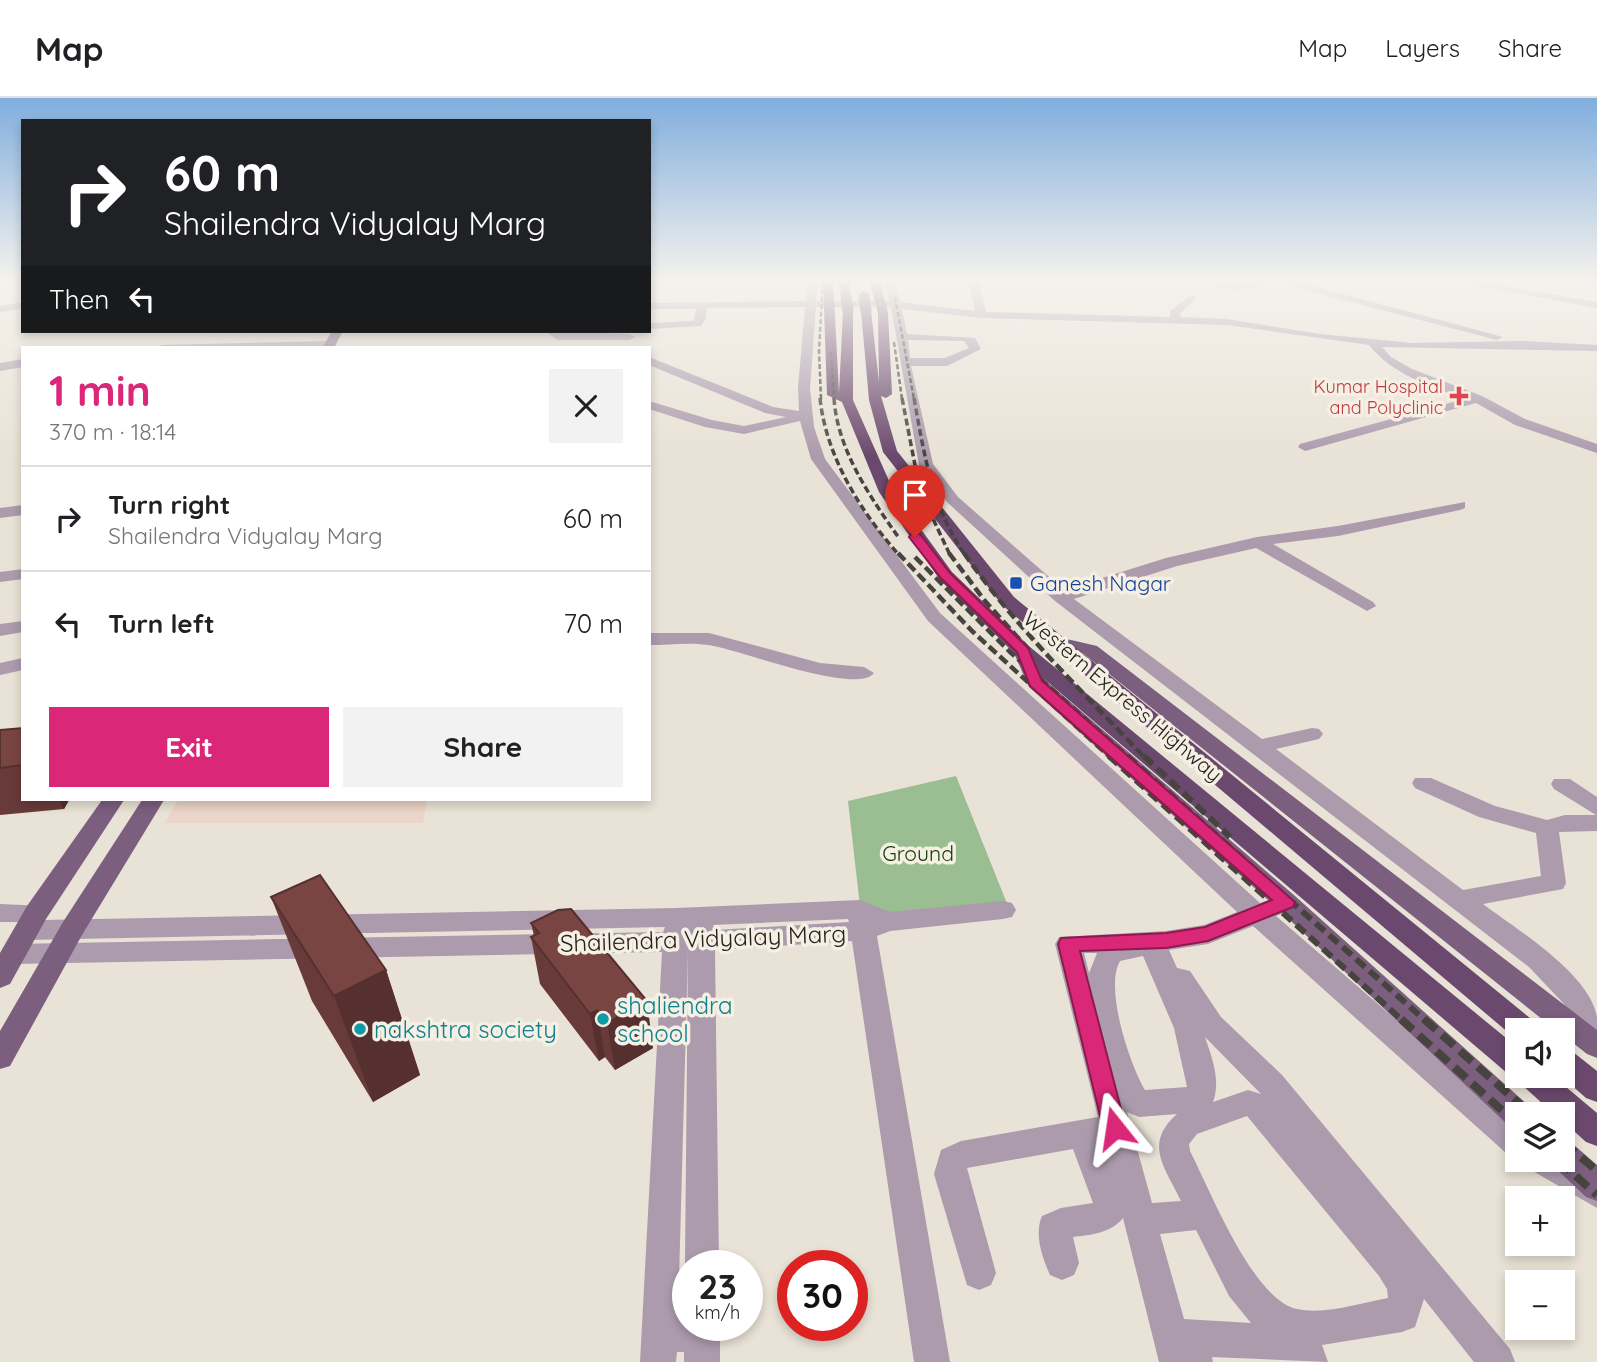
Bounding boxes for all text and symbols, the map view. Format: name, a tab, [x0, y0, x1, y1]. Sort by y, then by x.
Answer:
text: Map	[35, 28, 103, 69]
text: Map	[1298, 33, 1347, 63]
text: Layers	[1385, 33, 1460, 63]
text: Share	[1498, 33, 1562, 63]
text: 60 m	[164, 142, 280, 203]
icon: right	[49, 147, 140, 238]
text: Shailendra Vidyalay Marg	[164, 203, 546, 243]
icon: left	[123, 280, 161, 318]
text: Then	[49, 283, 109, 316]
text: 1 min	[49, 364, 151, 417]
button: close	[549, 369, 623, 443]
place label: Kumar Hospital and Polyclinic	[1313, 375, 1443, 419]
marker: Kumar Hospital and Polyclinic	[1449, 386, 1469, 406]
text: 370 m · 18:14	[49, 417, 176, 446]
pin	[885, 465, 945, 537]
icon: arrive	[896, 476, 934, 514]
text: Turn right	[108, 488, 230, 521]
icon: right	[49, 500, 87, 538]
text: 60 m	[563, 502, 623, 535]
text: Shailendra Vidyalay Marg	[108, 521, 382, 550]
place label: Ganesh Nagar	[1030, 570, 1171, 596]
marker: Ganesh Nagar	[1008, 575, 1024, 591]
icon: left	[49, 605, 87, 643]
street label: Western Express Highway	[1018, 605, 1228, 787]
text: Turn left	[108, 607, 215, 640]
text: 70 m	[563, 607, 623, 640]
button: Exit	[49, 707, 329, 787]
button: Share	[343, 707, 623, 787]
park label: Ground	[882, 840, 954, 866]
street label: Shailendra Vidyalay Marg	[559, 918, 847, 958]
place label: shaliendra school	[617, 990, 733, 1048]
marker: shaliendra school	[595, 1011, 611, 1027]
place label: nakshtra society	[374, 1014, 557, 1044]
map controls	[1505, 1018, 1575, 1340]
button: sound	[1505, 1018, 1575, 1088]
marker: nakshtra society	[352, 1021, 368, 1037]
position arrow	[1078, 1091, 1152, 1165]
button: layers	[1505, 1102, 1575, 1172]
button: +	[1505, 1186, 1575, 1256]
speed limit sign: 30	[777, 1250, 868, 1341]
text: 23	[698, 1264, 737, 1308]
button: −	[1505, 1270, 1575, 1340]
text: km/h	[695, 1301, 740, 1324]

